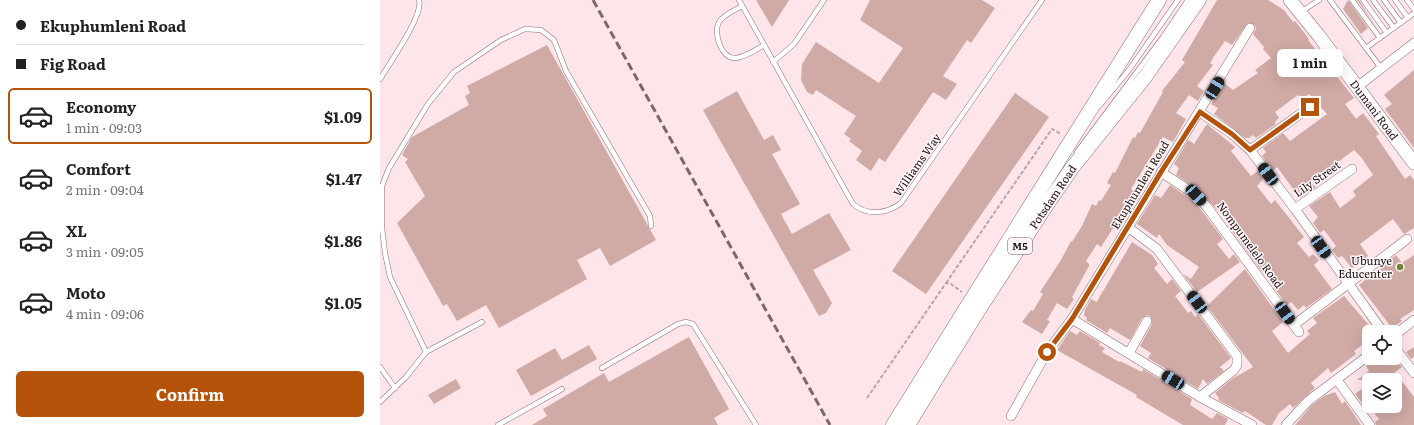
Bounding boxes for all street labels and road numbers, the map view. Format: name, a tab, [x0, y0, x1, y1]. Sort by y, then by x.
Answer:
street label: Dumani Road	[1347, 76, 1403, 143]
street label: Williams Way	[889, 129, 944, 199]
street label: Ekuphumleni Road	[1106, 137, 1172, 232]
street label: Lily Street	[1290, 156, 1344, 200]
street label: Potsdam Road	[1025, 161, 1080, 232]
street label: Nompumelelo Road	[1214, 198, 1288, 291]
road number: M5	[1008, 238, 1032, 254]

